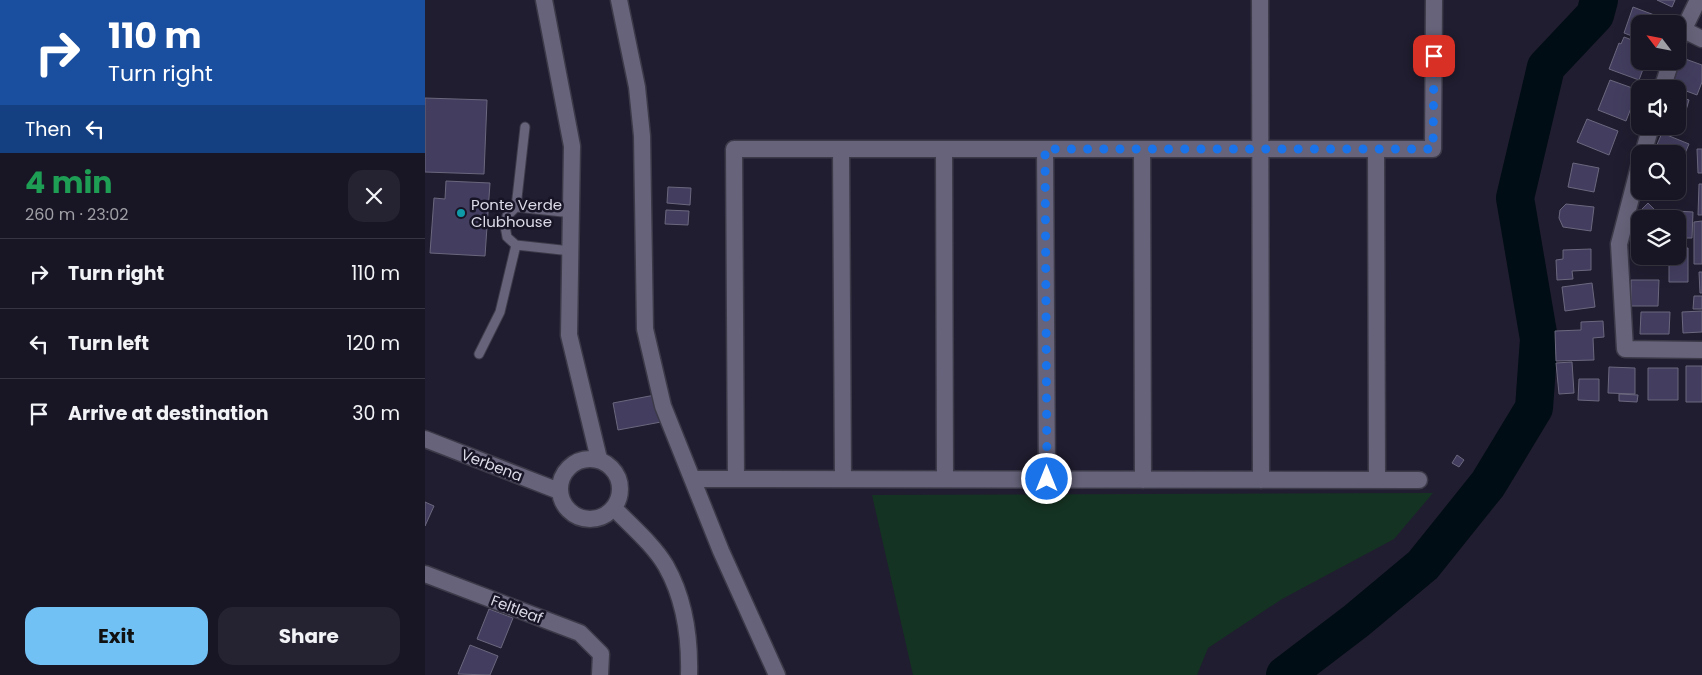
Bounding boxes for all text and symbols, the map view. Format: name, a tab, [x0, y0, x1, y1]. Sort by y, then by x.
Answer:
text: 110 m	[108, 11, 202, 60]
north arrow	[1631, 15, 1686, 70]
map controls	[1631, 15, 1686, 265]
icon: right	[25, 20, 90, 85]
pin	[1413, 35, 1455, 77]
icon: arrive	[1420, 42, 1448, 70]
text: Turn right	[108, 58, 213, 89]
button: sound	[1631, 80, 1686, 135]
icon: left	[81, 115, 109, 143]
text: Then	[25, 116, 71, 143]
button: search	[1631, 145, 1686, 200]
text: 4 min	[25, 161, 113, 204]
button: close	[348, 170, 400, 222]
place label: Ponte Verde Clubhouse	[471, 194, 562, 232]
text: 260 m · 23:02	[25, 203, 128, 226]
marker: Ponte Verde Clubhouse	[455, 207, 467, 219]
button: layers	[1631, 210, 1686, 265]
icon: right	[25, 260, 53, 288]
text: Turn right	[68, 260, 164, 287]
text: 110 m	[351, 260, 400, 287]
icon: left	[25, 330, 53, 358]
text: Turn left	[68, 330, 149, 357]
text: 120 m	[346, 330, 400, 357]
icon: arrive	[25, 400, 53, 428]
text: Arrive at destination	[68, 400, 269, 427]
text: 30 m	[352, 400, 400, 427]
street label: Verbena	[458, 444, 526, 486]
position arrow	[1020, 452, 1072, 504]
street label: Feltleaf	[488, 590, 546, 629]
button: Exit	[25, 607, 208, 665]
button: Share	[218, 607, 400, 665]

